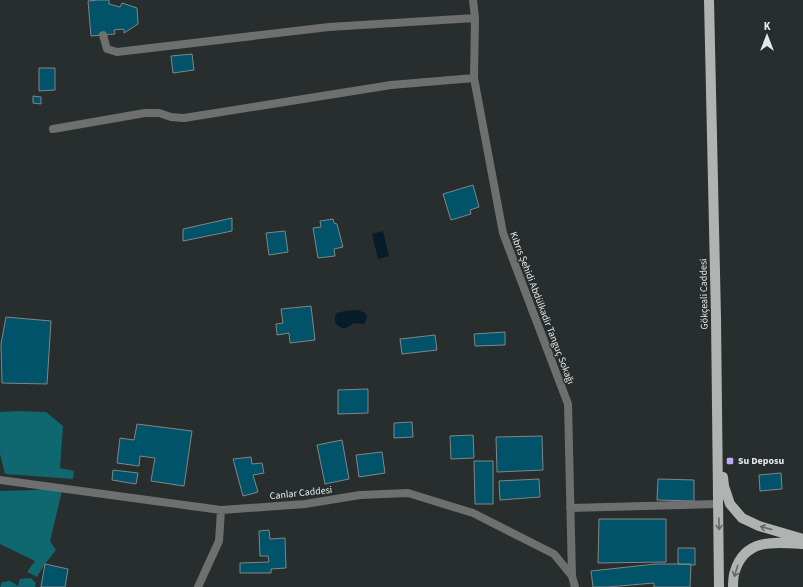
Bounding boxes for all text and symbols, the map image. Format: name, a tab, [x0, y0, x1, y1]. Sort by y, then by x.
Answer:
north arrow	[747, 16, 787, 56]
text: K	[764, 19, 771, 34]
street label: Kıbrıs Şehidi Abdülkadir Tanguç Sokağı	[506, 230, 578, 386]
street label: Gökçeali Caddesi	[696, 258, 712, 330]
place label: Su Deposu	[738, 454, 784, 468]
marker: Su Deposu	[725, 456, 735, 466]
street label: Canlar Caddesi	[269, 483, 333, 503]
one-way arrow	[715, 517, 723, 530]
one-way arrow	[759, 524, 772, 531]
one-way arrow	[732, 565, 739, 578]

